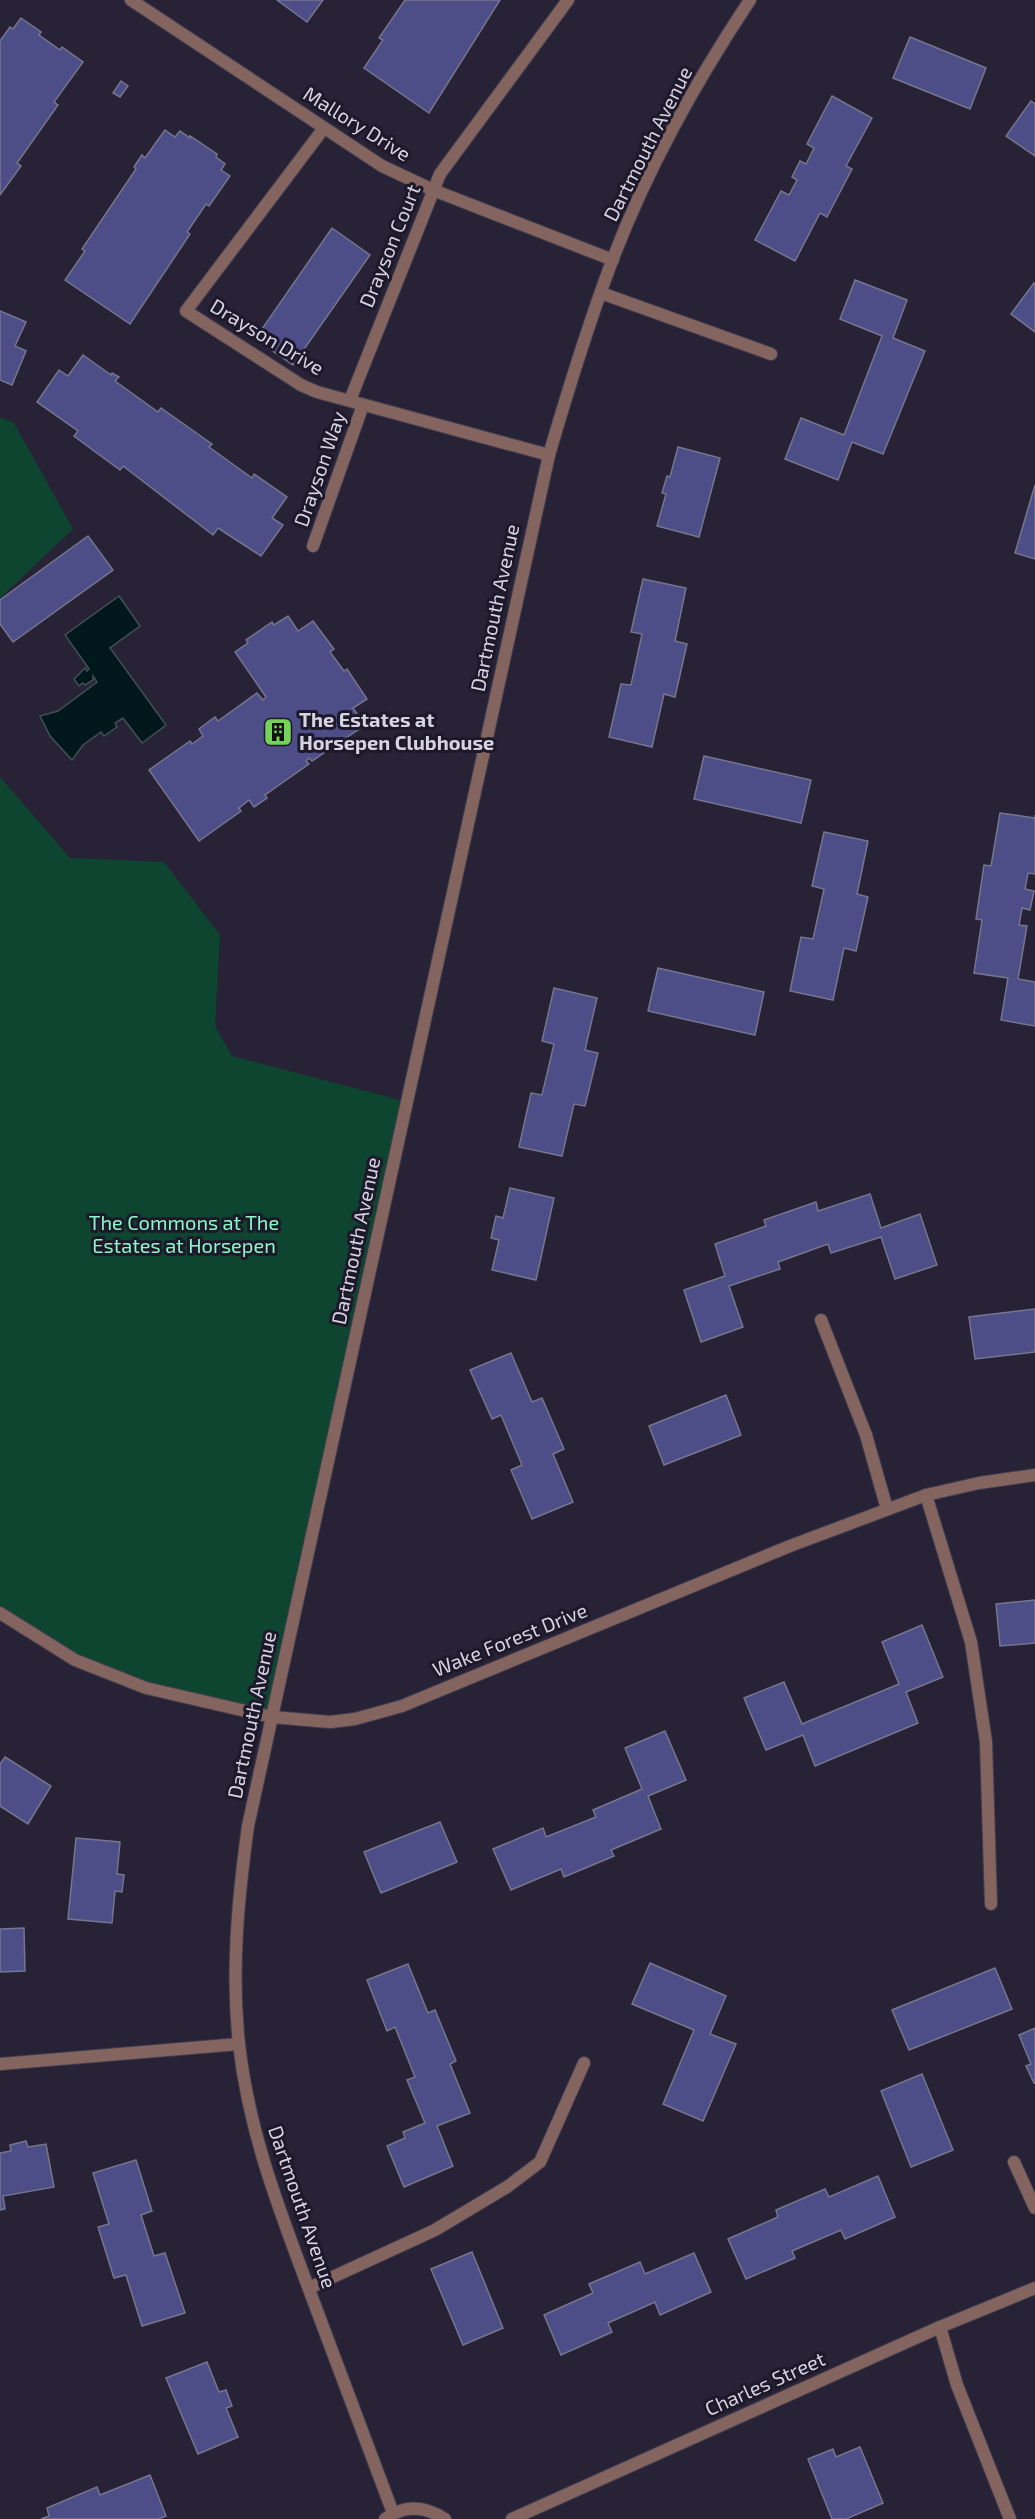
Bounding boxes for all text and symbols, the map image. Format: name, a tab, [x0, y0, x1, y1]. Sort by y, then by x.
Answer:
street label: Dartmouth Avenue	[598, 62, 696, 225]
street label: Mallory Drive	[299, 81, 416, 166]
street label: Drayson Court	[354, 180, 425, 311]
street label: Drayson Drive	[206, 293, 329, 379]
street label: Drayson Way	[288, 407, 350, 530]
street label: Dartmouth Avenue	[465, 522, 523, 694]
place label: The Estates at Horsepen Clubhouse	[299, 707, 494, 754]
building icon: The Estates at Horsepen Clubhouse	[262, 716, 294, 748]
street label: Dartmouth Avenue	[326, 1155, 384, 1327]
park label: The Commons at The Estates at Horsepen	[89, 1210, 279, 1257]
street label: Wake Forest Drive	[429, 1597, 591, 1681]
street label: Dartmouth Avenue	[222, 1629, 280, 1801]
street label: Dartmouth Avenue	[264, 2122, 342, 2291]
street label: Charles Street	[701, 2346, 829, 2420]

